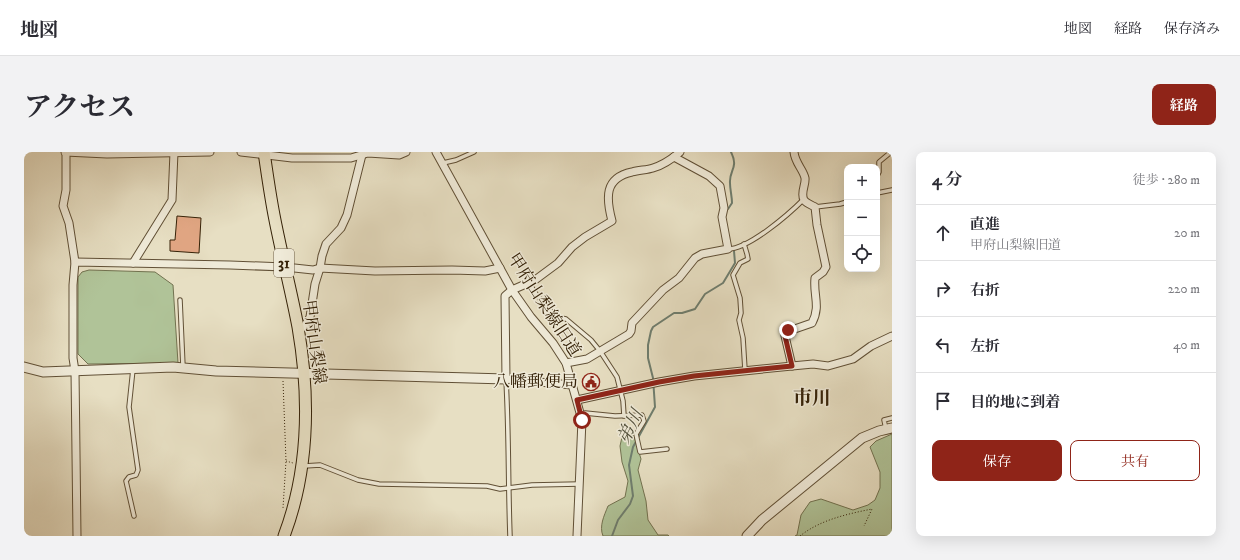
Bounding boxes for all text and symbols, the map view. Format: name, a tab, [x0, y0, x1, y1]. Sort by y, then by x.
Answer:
text: 地図	[20, 19, 58, 42]
text: 地図	[1064, 20, 1092, 38]
text: 経路	[1114, 20, 1142, 38]
text: 保存済み	[1164, 20, 1220, 38]
button: 経路	[1152, 84, 1216, 125]
text: アクセス	[24, 90, 135, 125]
map controls	[844, 164, 880, 272]
button: +	[844, 164, 880, 200]
text: 4 分	[932, 169, 962, 191]
text: 徒歩 · 280 m	[1133, 172, 1200, 188]
button: −	[844, 200, 880, 236]
text: 直進	[970, 215, 1000, 234]
icon: ahead	[932, 222, 954, 244]
text: 20 m	[1174, 225, 1200, 241]
button: locate	[844, 236, 880, 272]
text: 甲府山梨線旧道	[970, 237, 1061, 253]
road number: 31	[274, 249, 294, 277]
street label: 甲府山梨線旧道	[502, 249, 586, 361]
icon: right	[932, 278, 954, 300]
text: 右折	[970, 281, 1000, 300]
text: 220 m	[1168, 281, 1200, 297]
street label: 甲府山梨線	[297, 298, 331, 386]
route end	[779, 321, 797, 339]
icon: left	[932, 334, 954, 356]
text: 左折	[970, 337, 1000, 356]
text: 40 m	[1173, 337, 1200, 353]
place label: 八幡郵便局	[493, 371, 578, 393]
public building icon: 八幡郵便局	[581, 372, 601, 392]
district label: 市川	[793, 387, 831, 410]
icon: arrive	[932, 390, 954, 412]
text: 目的地に到着	[970, 393, 1060, 412]
water label: 弟川	[613, 404, 650, 448]
route start	[573, 411, 591, 429]
button: 保存	[932, 440, 1062, 481]
button: 共有	[1070, 440, 1200, 481]

